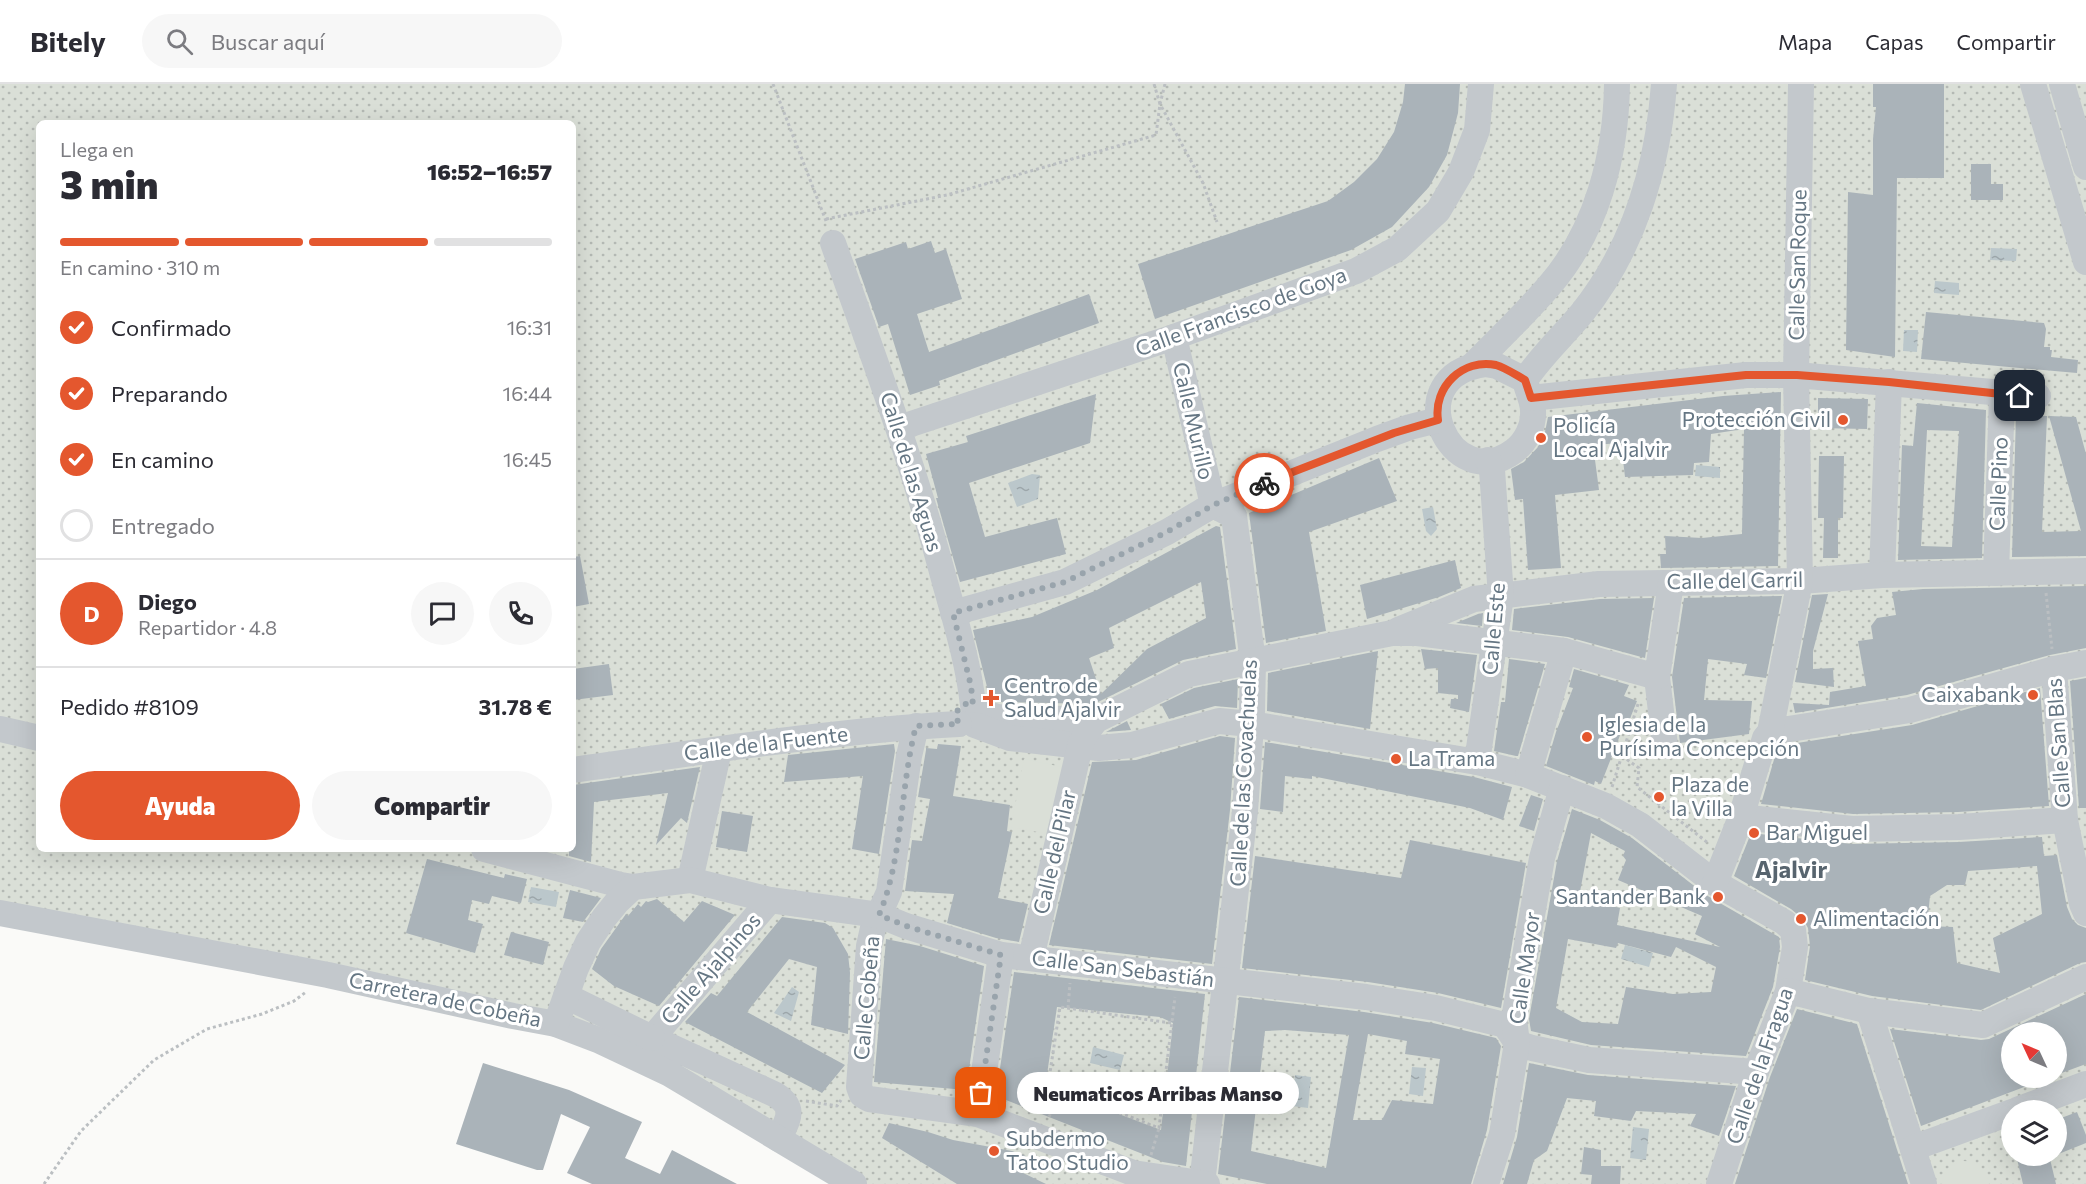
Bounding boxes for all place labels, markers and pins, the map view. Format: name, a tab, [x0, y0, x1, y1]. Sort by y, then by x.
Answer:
pin	[1994, 370, 2045, 421]
place label: Protección Civil	[1682, 406, 1831, 431]
place label: Policía Local Ajalvir	[1553, 412, 1669, 461]
marker: Protección Civil	[1836, 413, 1850, 427]
marker: Policía Local Ajalvir	[1534, 431, 1548, 445]
place label: Centro de Salud Ajalvir	[1004, 672, 1121, 721]
place label: Caixabank	[1921, 681, 2021, 706]
marker: Caixabank	[2026, 688, 2040, 702]
marker: Centro de Salud Ajalvir	[982, 689, 1000, 707]
place label: Iglesia de la Purísima Concepción	[1599, 711, 1799, 760]
marker: Iglesia de la Purísima Concepción	[1580, 730, 1594, 744]
place label: La Trama	[1408, 745, 1495, 770]
marker: La Trama	[1389, 752, 1403, 766]
place label: Plaza de la Villa	[1671, 771, 1749, 820]
marker: Plaza de la Villa	[1652, 790, 1666, 804]
place label: Bar Miguel	[1766, 819, 1868, 844]
marker: Bar Miguel	[1747, 826, 1761, 840]
place label: Santander Bank	[1555, 883, 1706, 908]
marker: Santander Bank	[1711, 890, 1725, 904]
place label: Alimentación	[1813, 905, 1940, 930]
marker: Alimentación	[1794, 912, 1808, 926]
pin	[955, 1067, 1006, 1118]
callout: Neumaticos Arribas Manso	[1017, 1072, 1299, 1114]
place label: Subdermo Tatoo Studio	[1006, 1125, 1129, 1174]
marker: Subdermo Tatoo Studio	[987, 1144, 1001, 1158]

